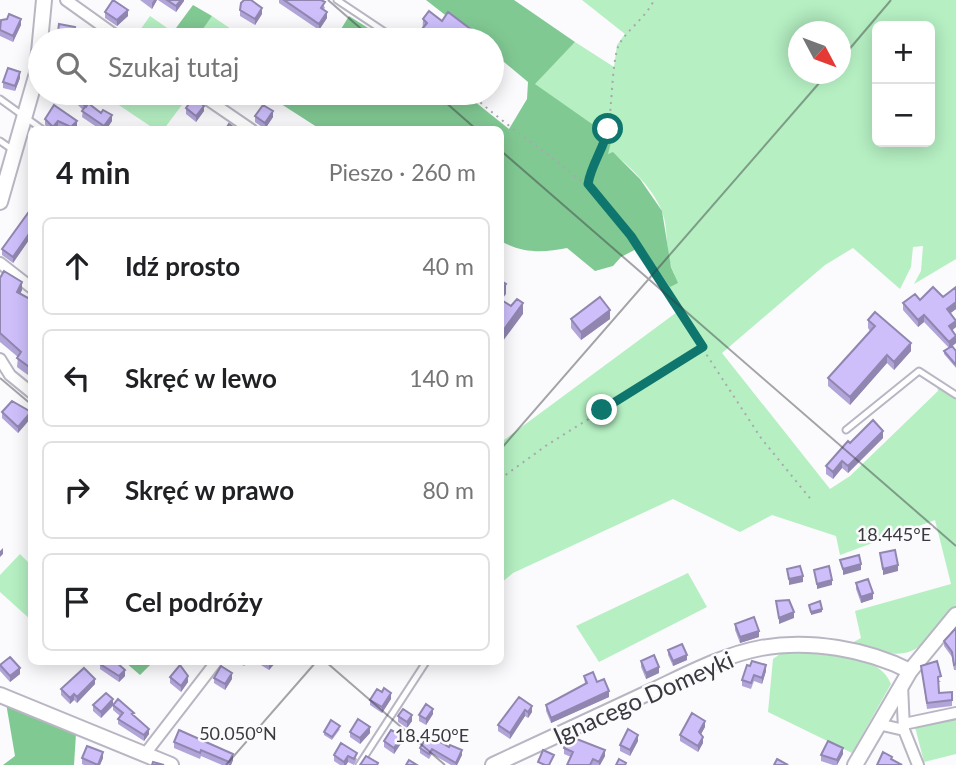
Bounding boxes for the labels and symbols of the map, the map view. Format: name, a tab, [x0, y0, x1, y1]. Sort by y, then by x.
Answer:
north arrow	[788, 21, 851, 84]
route start	[592, 113, 623, 144]
route end	[586, 394, 617, 425]
text: 18.445°E	[857, 523, 931, 545]
street label: Ignacego Domeyki	[548, 644, 738, 750]
text: 50.050°N	[199, 722, 277, 744]
text: 18.450°E	[395, 724, 469, 746]

